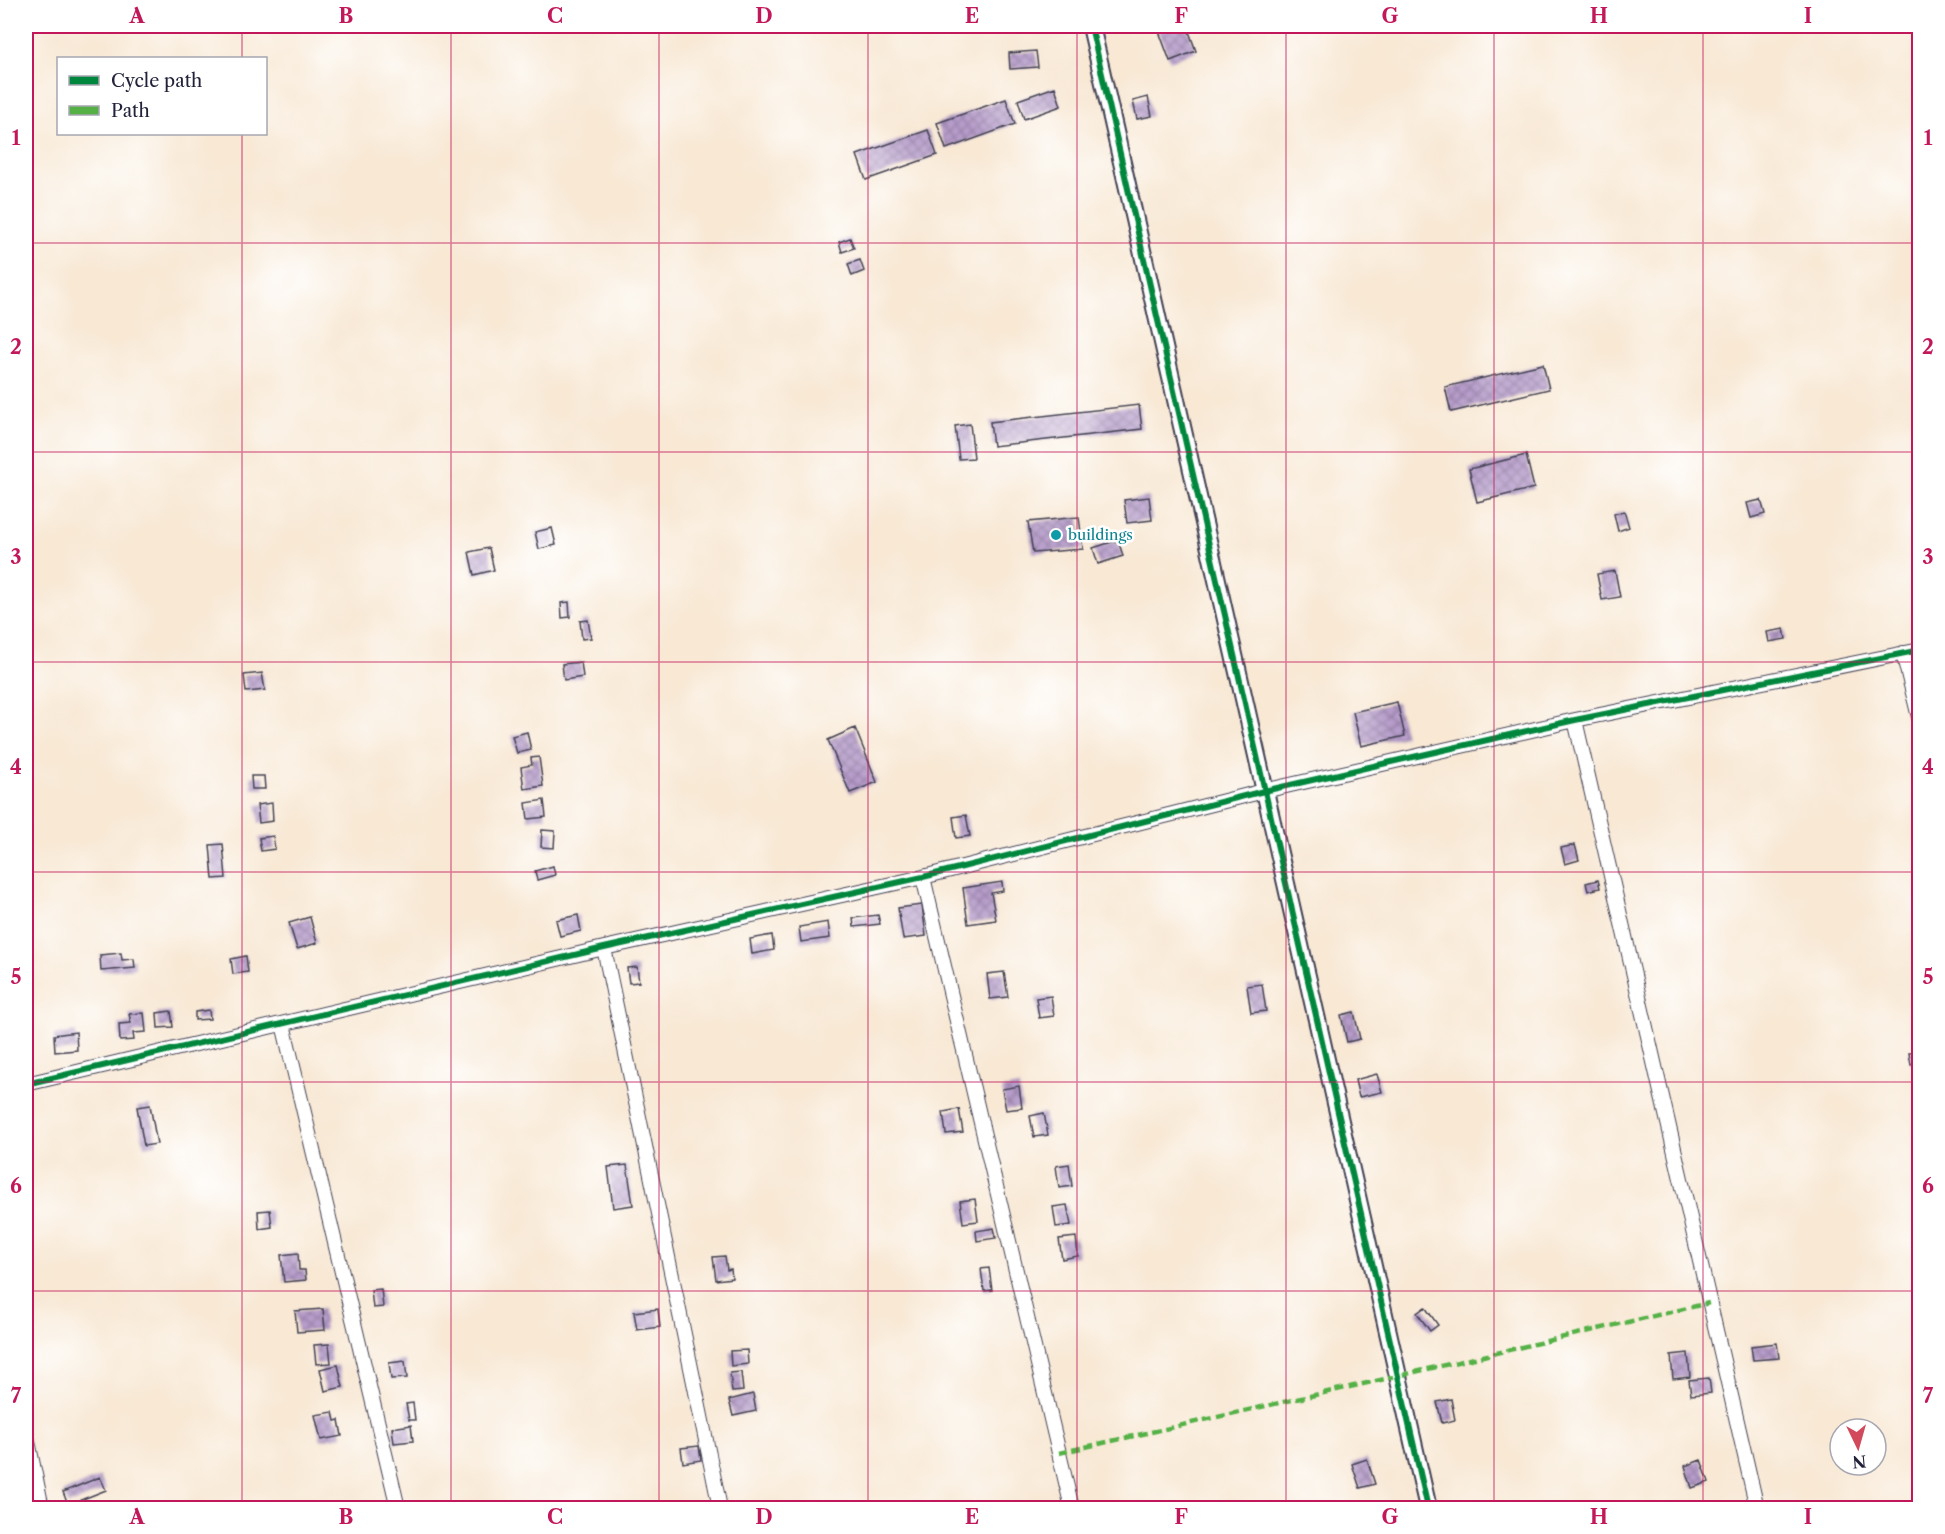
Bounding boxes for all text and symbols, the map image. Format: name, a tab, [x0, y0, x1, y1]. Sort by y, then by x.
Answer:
text: A	[128, 4, 145, 28]
text: B	[339, 4, 354, 28]
text: C	[547, 4, 563, 28]
text: D	[755, 4, 773, 28]
text: E	[965, 4, 979, 28]
text: F	[1174, 4, 1188, 28]
text: G	[1382, 4, 1399, 28]
text: H	[1590, 4, 1608, 28]
text: I	[1804, 4, 1812, 28]
legend	[57, 57, 267, 135]
text: Cycle path	[111, 70, 202, 92]
text: Path	[111, 100, 150, 122]
text: 1	[12, 126, 21, 150]
text: 1	[1924, 126, 1933, 150]
text: 2	[10, 335, 22, 359]
text: 2	[1922, 335, 1934, 359]
place label: buildings	[1068, 525, 1133, 544]
marker: buildings	[1049, 528, 1063, 542]
text: 3	[10, 545, 22, 569]
text: 3	[1922, 545, 1934, 569]
text: 4	[10, 755, 22, 779]
text: 4	[1922, 755, 1934, 779]
text: 5	[10, 965, 22, 989]
text: 5	[1922, 965, 1934, 989]
text: 6	[10, 1174, 22, 1198]
text: 6	[1922, 1174, 1934, 1198]
text: 7	[11, 1384, 22, 1408]
text: 7	[1923, 1384, 1934, 1408]
north arrow	[1828, 1417, 1888, 1477]
text: N	[1851, 1451, 1867, 1473]
text: A	[128, 1505, 145, 1529]
text: B	[339, 1505, 354, 1529]
text: C	[547, 1505, 563, 1529]
text: D	[755, 1505, 773, 1529]
text: E	[965, 1505, 979, 1529]
text: F	[1174, 1505, 1188, 1529]
text: G	[1382, 1505, 1399, 1529]
text: H	[1590, 1505, 1608, 1529]
text: I	[1804, 1505, 1812, 1529]

